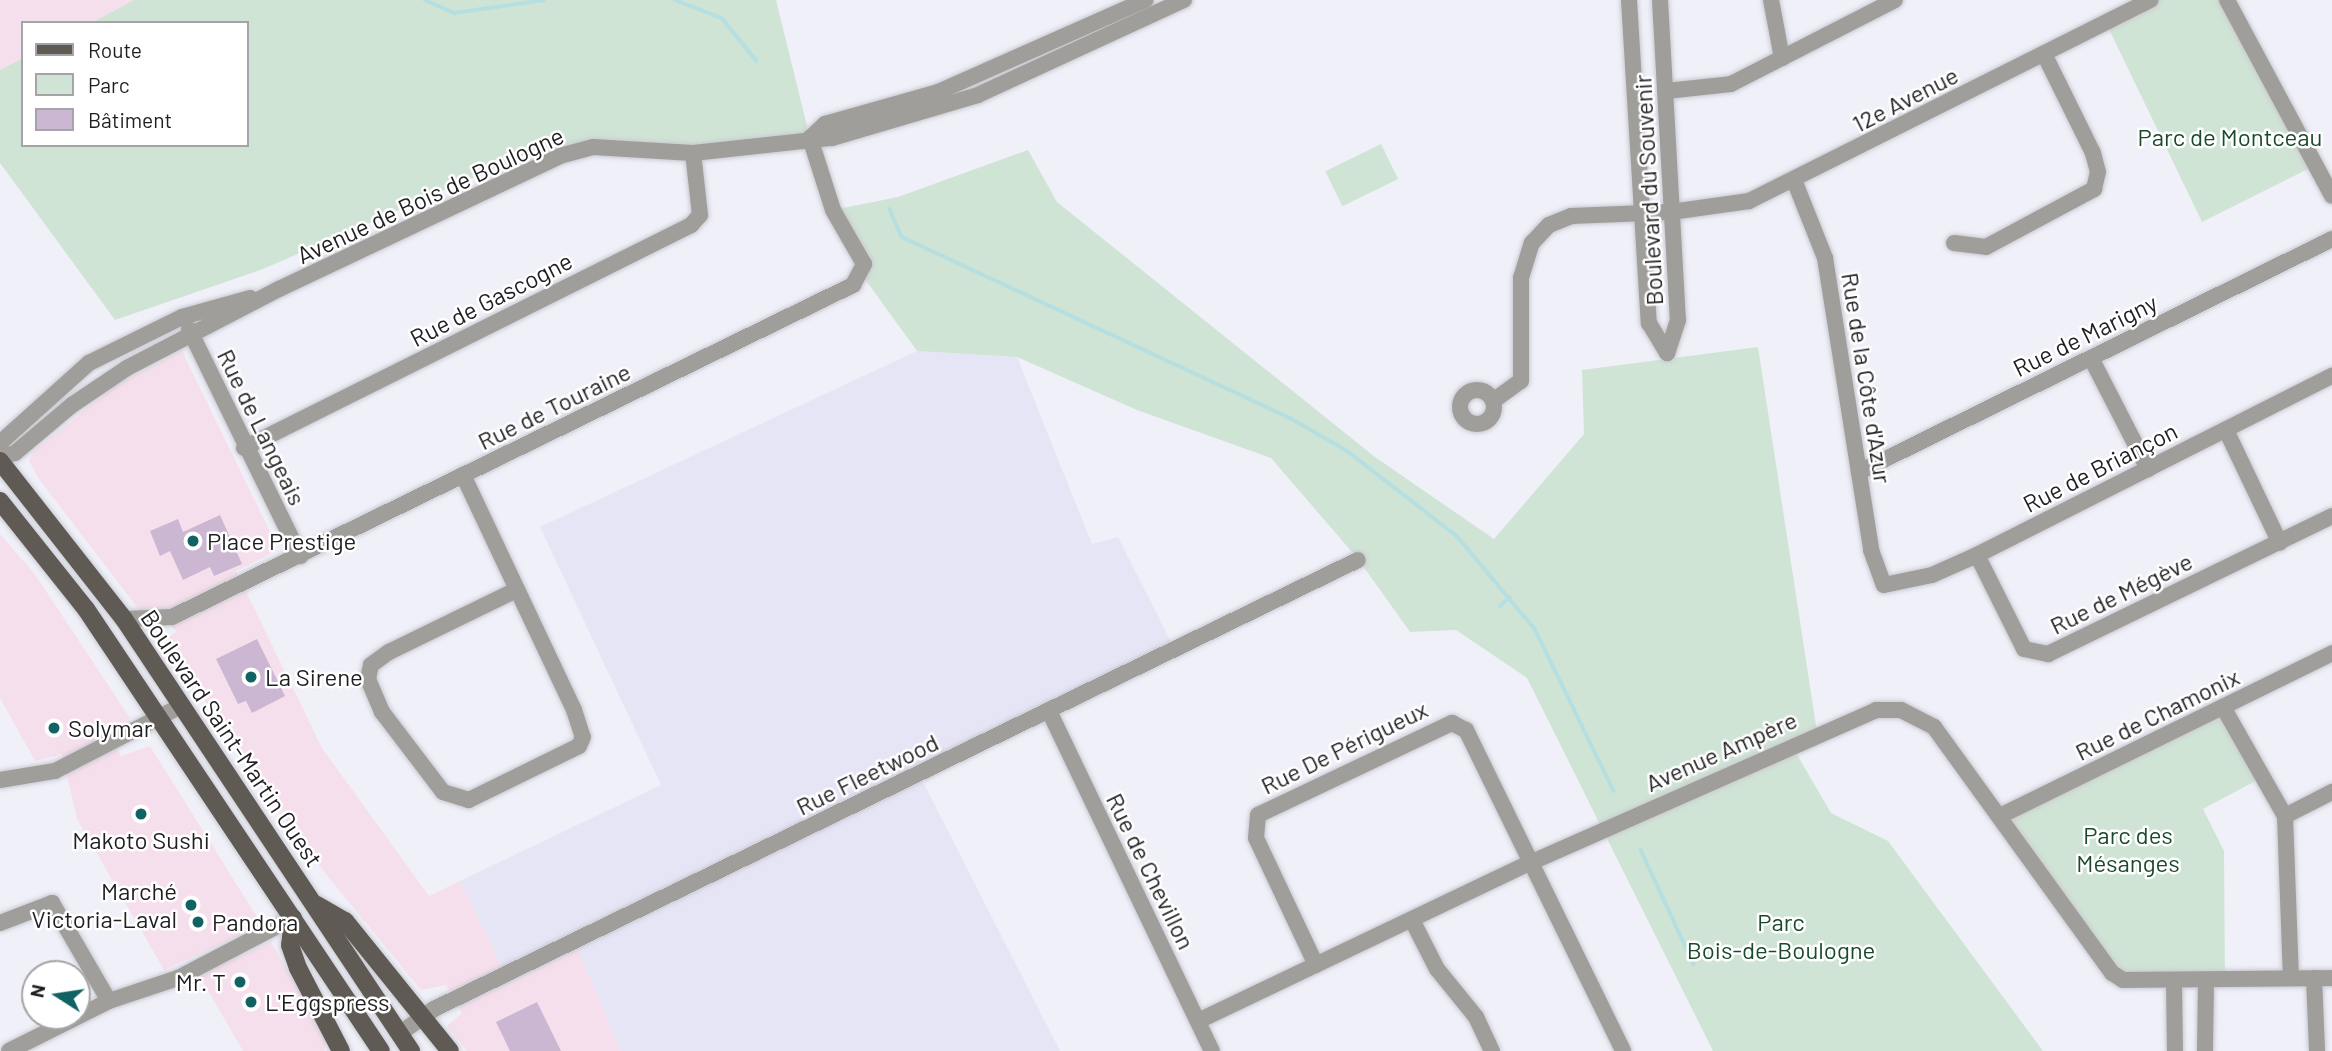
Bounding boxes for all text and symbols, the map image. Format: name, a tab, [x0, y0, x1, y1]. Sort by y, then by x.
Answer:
legend	[21, 21, 248, 147]
text: Route	[88, 37, 142, 62]
street label: 12e Avenue	[1847, 60, 1963, 138]
text: Parc	[88, 72, 130, 97]
street label: Boulevard du Souvenir	[1628, 74, 1668, 306]
text: Bâtiment	[88, 107, 172, 132]
street label: Avenue de Bois de Boulogne	[292, 120, 568, 270]
park label: Parc de Montceau	[2138, 123, 2322, 151]
street label: Rue de Gascogne	[405, 246, 577, 352]
street label: Rue de la Côte d'Azur	[1836, 270, 1898, 486]
street label: Rue de Marigny	[2008, 288, 2162, 382]
street label: Rue de Langeais	[212, 344, 312, 510]
street label: Rue de Touraine	[473, 357, 635, 455]
street label: Rue de Briançon	[2018, 416, 2182, 518]
place label: Place Prestige	[207, 527, 356, 555]
marker: Place Prestige	[185, 533, 201, 549]
street label: Rue de Mégève	[2045, 546, 2197, 640]
street label: Boulevard Saint-Martin Ouest	[135, 604, 329, 872]
street label: Rue de Chamonix	[2070, 662, 2244, 766]
place label: La Sirene	[265, 663, 363, 691]
marker: La Sirene	[243, 669, 259, 685]
street label: Rue De Périgueux	[1256, 694, 1432, 800]
street label: Avenue Ampère	[1641, 705, 1801, 797]
place label: Solymar	[68, 714, 153, 742]
marker: Solymar	[46, 720, 62, 736]
street label: Rue Fleetwood	[791, 727, 943, 821]
street label: Rue de Chevillon	[1101, 788, 1201, 954]
marker: Makoto Sushi	[133, 806, 149, 822]
park label: Parc des Mésanges	[2076, 821, 2180, 877]
place label: Makoto Sushi	[72, 826, 210, 854]
place label: Marché Victoria-Laval	[32, 877, 177, 933]
marker: Marché Victoria-Laval	[183, 897, 199, 913]
place label: Pandora	[212, 908, 298, 936]
park label: Parc Bois-de-Boulogne	[1687, 908, 1875, 964]
marker: Pandora	[190, 914, 206, 930]
north arrow	[21, 960, 91, 1030]
place label: Mr. T	[176, 968, 226, 996]
marker: Mr. T	[232, 974, 248, 990]
text: N	[24, 982, 49, 1000]
place label: L'Eggspress	[265, 988, 390, 1016]
marker: L'Eggspress	[243, 994, 259, 1010]

